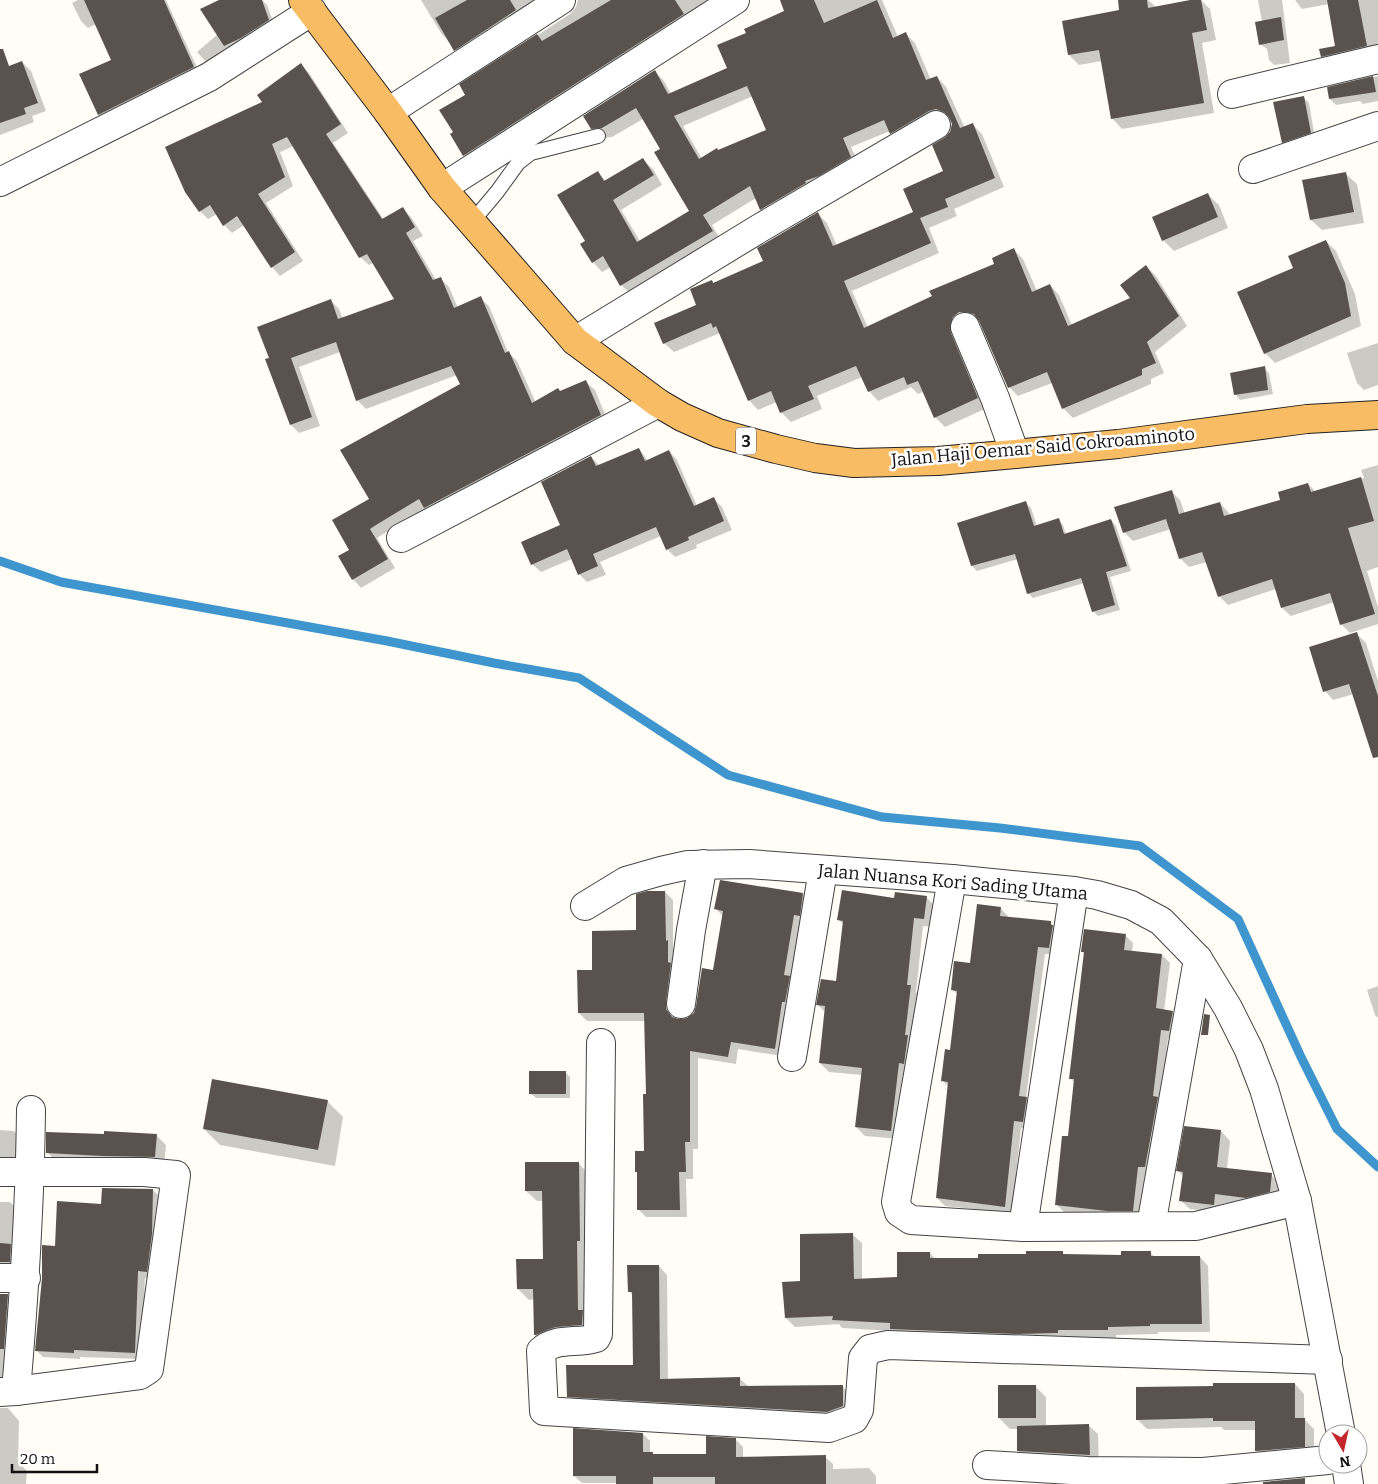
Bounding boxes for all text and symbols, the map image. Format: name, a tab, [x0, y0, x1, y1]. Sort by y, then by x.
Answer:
street label: Jalan Haji Oemar Said Cokroaminoto	[889, 423, 1196, 471]
road number: 3	[736, 428, 756, 454]
street label: Jalan Nuansa Kori Sading Utama	[816, 859, 1089, 905]
north arrow	[1318, 1424, 1368, 1474]
scale bar	[12, 1442, 98, 1474]
text: 20 m	[20, 1450, 56, 1468]
text: N	[1338, 1452, 1352, 1471]

